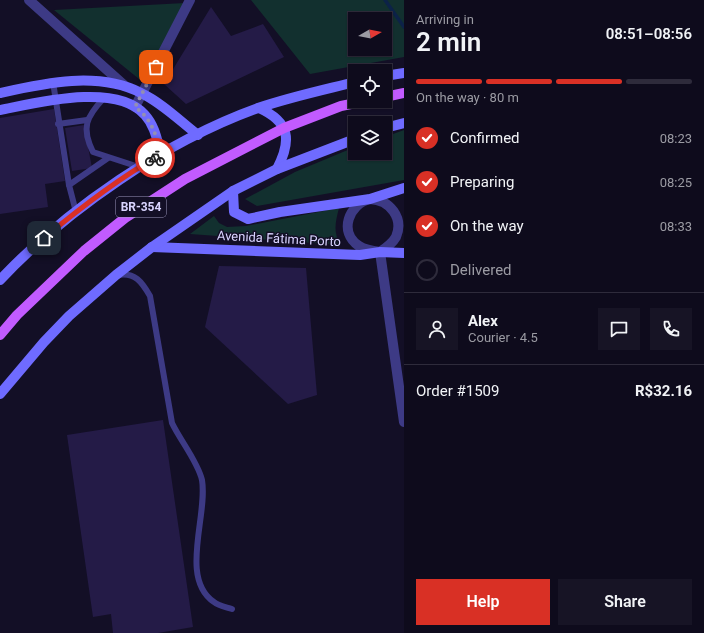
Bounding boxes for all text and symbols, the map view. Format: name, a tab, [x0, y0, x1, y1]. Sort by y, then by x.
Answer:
north arrow	[348, 12, 392, 56]
map controls	[348, 12, 392, 160]
text: Arriving in	[416, 12, 474, 27]
text: 08:51–08:56	[606, 25, 692, 43]
text: 2 min	[416, 27, 481, 57]
pin	[139, 50, 173, 84]
icon: bag	[145, 56, 167, 78]
button: locate	[348, 64, 392, 108]
text: On the way · 80 m	[416, 90, 519, 105]
button: layers	[348, 116, 392, 160]
icon: check	[416, 127, 438, 149]
text: Confirmed	[450, 129, 520, 147]
text: 08:23	[660, 131, 692, 146]
courier	[135, 138, 175, 178]
icon: bike	[144, 147, 166, 169]
icon: check	[416, 171, 438, 193]
text: Preparing	[450, 173, 514, 191]
text: 08:25	[660, 175, 692, 190]
road number: BR-354	[116, 197, 166, 217]
icon: check	[416, 215, 438, 237]
text: On the way	[450, 217, 524, 235]
text: 08:33	[660, 219, 692, 234]
pin	[27, 221, 61, 255]
icon: home	[33, 227, 55, 249]
street label: Avenida Fátima Porto	[217, 228, 341, 249]
text: Delivered	[450, 261, 512, 279]
button: person	[416, 308, 458, 350]
button: chat	[598, 308, 640, 350]
button: phone	[650, 308, 692, 350]
text: Alex	[468, 312, 498, 330]
text: Courier · 4.5	[468, 330, 538, 345]
text: Order #1509	[416, 382, 499, 400]
text: R$32.16	[635, 382, 692, 400]
button: Help	[416, 579, 550, 625]
button: Share	[558, 579, 692, 625]

